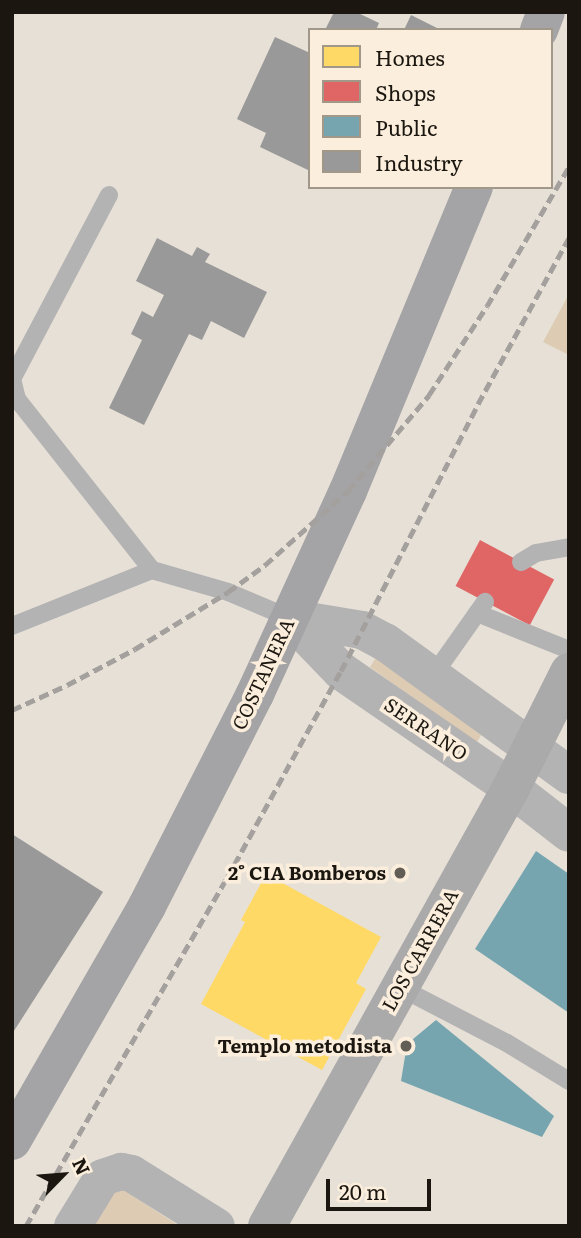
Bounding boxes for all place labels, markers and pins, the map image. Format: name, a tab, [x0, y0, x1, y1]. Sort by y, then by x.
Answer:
place label: 2° CIA Bomberos	[228, 862, 386, 884]
marker: 2° CIA Bomberos	[392, 865, 408, 881]
place label: Templo metodista	[217, 1035, 392, 1057]
marker: Templo metodista	[398, 1038, 414, 1054]

